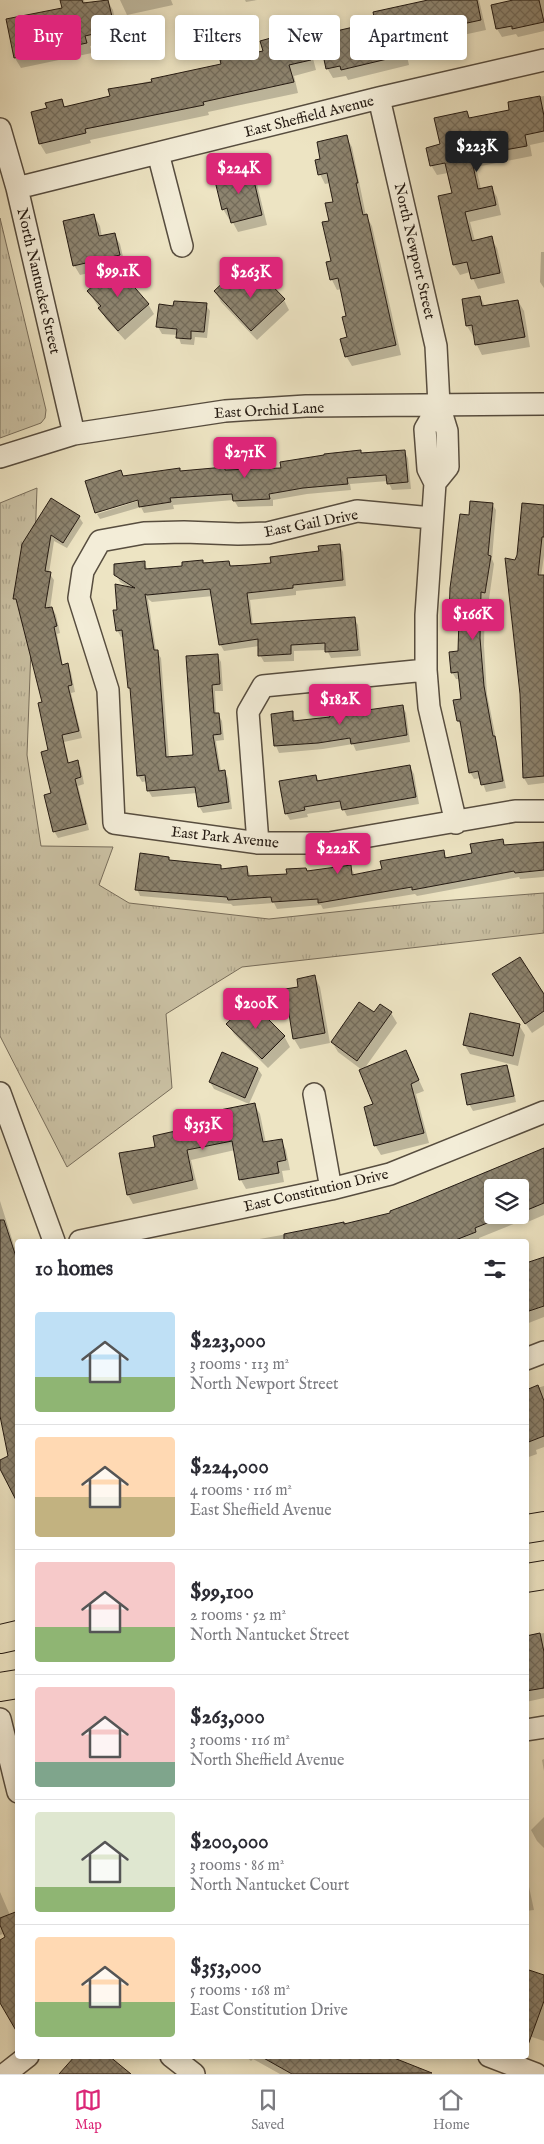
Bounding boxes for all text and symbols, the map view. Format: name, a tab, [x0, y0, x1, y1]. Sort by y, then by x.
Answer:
chip: Buy	[15, 15, 81, 60]
chip: Rent	[91, 15, 165, 60]
chip: Filters	[175, 15, 259, 60]
chip: New	[269, 15, 340, 60]
chip: Apartment	[350, 15, 467, 60]
street label: East Sheffield Avenue	[242, 91, 376, 142]
pin: $223K	[442, 130, 512, 173]
text: $223K	[456, 137, 498, 157]
pin: $224K	[204, 152, 274, 195]
text: $224K	[217, 159, 261, 179]
street label: North Newport Street	[390, 181, 439, 321]
street label: North Nantucket Street	[12, 206, 65, 356]
pin: $99.1K	[77, 256, 159, 298]
pin: $263K	[216, 256, 286, 299]
text: $99.1K	[96, 262, 140, 282]
text: $263K	[231, 263, 271, 283]
street label: East Orchid Lane	[214, 398, 325, 423]
pin: $271K	[210, 436, 280, 479]
text: $271K	[224, 443, 266, 463]
street label: East Gail Drive	[263, 505, 360, 542]
pin: $166K	[438, 598, 508, 641]
text: $166K	[453, 605, 493, 625]
pin: $182K	[305, 684, 375, 726]
text: $182K	[320, 690, 360, 710]
street label: East Park Avenue	[170, 822, 280, 853]
pin: $222K	[303, 832, 373, 875]
text: $222K	[317, 839, 359, 859]
pin: $200K	[221, 988, 291, 1030]
text: $200K	[234, 994, 278, 1014]
pin: $353K	[168, 1108, 238, 1151]
text: $353K	[184, 1115, 222, 1135]
street label: East Constitution Drive	[242, 1165, 390, 1216]
map controls	[484, 1179, 529, 1224]
button: layers	[484, 1179, 529, 1224]
icon: filters	[481, 1255, 509, 1283]
text: 10 homes	[35, 1256, 113, 1283]
text: $223,000	[190, 1328, 266, 1355]
icon: home	[75, 1332, 135, 1392]
text: 3 rooms · 113 m²	[190, 1355, 289, 1375]
text: North Newport Street	[190, 1375, 338, 1395]
text: $224,000	[190, 1454, 269, 1481]
icon: home	[75, 1457, 135, 1517]
text: 4 rooms · 116 m²	[190, 1481, 292, 1501]
text: East Sheffield Avenue	[190, 1501, 332, 1521]
text: $99,100	[190, 1579, 254, 1606]
icon: home	[75, 1582, 135, 1642]
text: 2 rooms · 52 m²	[190, 1606, 286, 1626]
text: North Nantucket Street	[190, 1626, 349, 1646]
text: $263,000	[190, 1704, 265, 1731]
icon: home	[75, 1707, 135, 1767]
text: 3 rooms · 116 m²	[190, 1731, 290, 1751]
text: North Sheffield Avenue	[190, 1751, 344, 1771]
text: $200,000	[190, 1829, 269, 1856]
icon: home	[75, 1832, 135, 1892]
text: 3 rooms · 86 m²	[190, 1856, 284, 1876]
text: North Nantucket Court	[190, 1876, 349, 1896]
text: $353,000	[190, 1954, 261, 1981]
icon: home	[75, 1957, 135, 2017]
text: 5 rooms · 168 m²	[190, 1981, 290, 2001]
text: East Constitution Drive	[190, 2001, 348, 2021]
tab: Map	[74, 2086, 102, 2134]
tab: Saved	[251, 2086, 284, 2134]
tab: Home	[433, 2086, 470, 2134]

